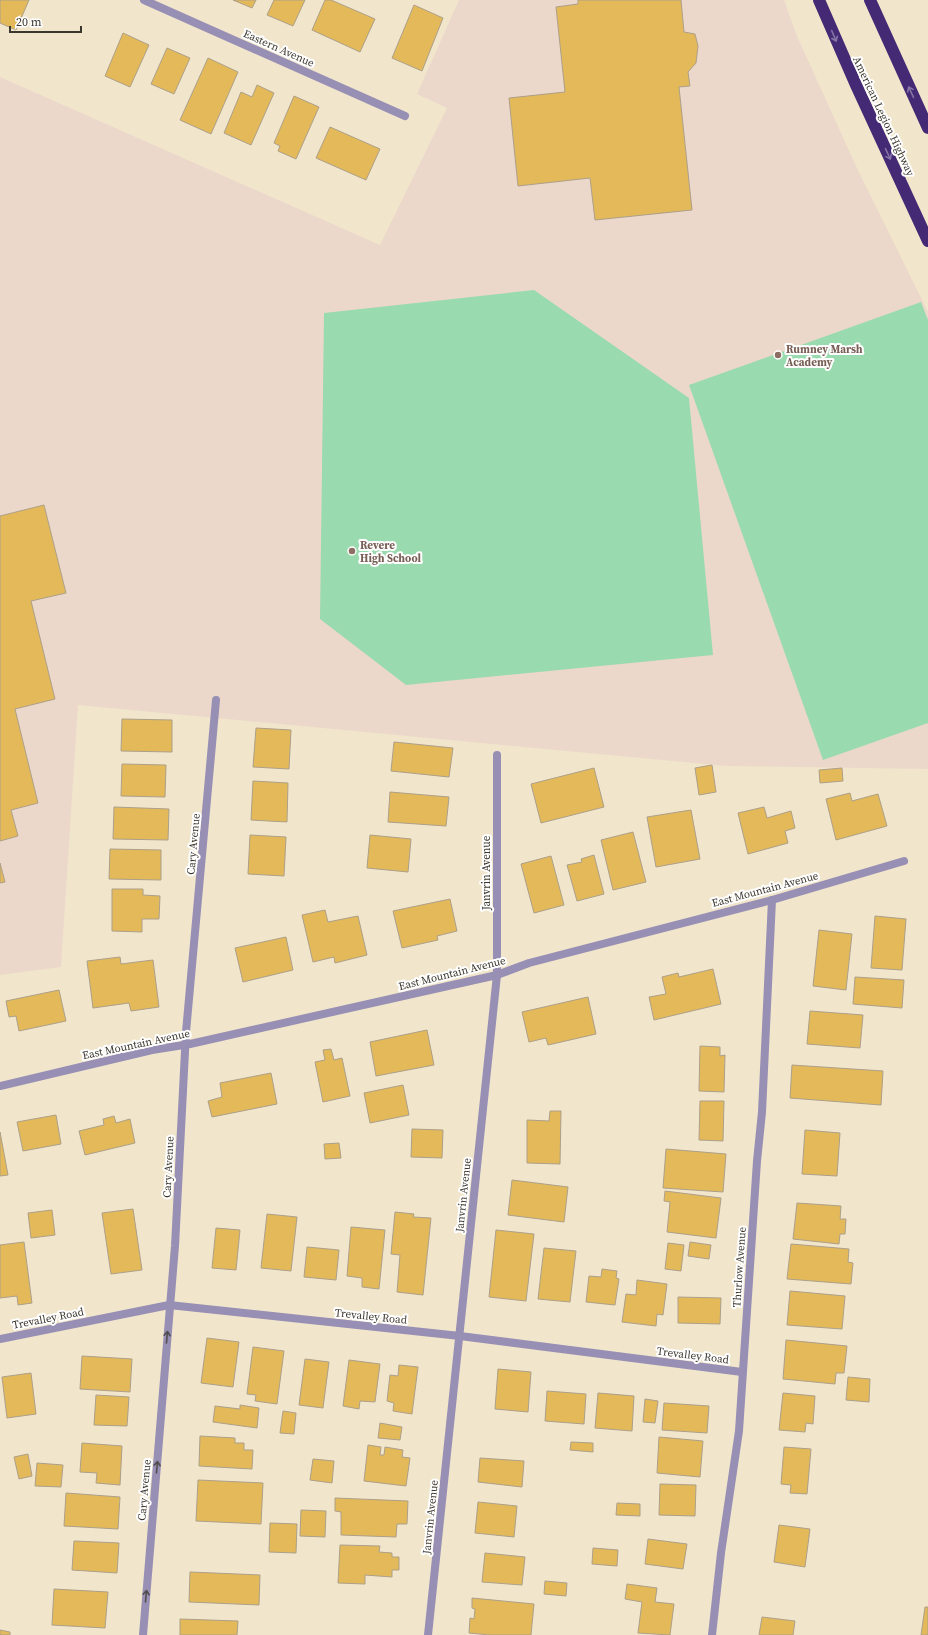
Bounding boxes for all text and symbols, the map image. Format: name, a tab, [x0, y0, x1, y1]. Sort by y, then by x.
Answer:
scale bar	[10, 8, 81, 34]
text: 20 m	[16, 14, 42, 30]
street label: Eastern Avenue	[241, 26, 317, 71]
one-way arrow	[831, 30, 838, 42]
street label: American Legion Highway	[849, 54, 918, 179]
one-way arrow	[907, 87, 914, 99]
one-way arrow	[885, 148, 892, 160]
place label: Rumney Marsh Academy	[786, 342, 863, 370]
marker: Rumney Marsh Academy	[773, 350, 783, 360]
place label: Revere High School	[360, 538, 422, 566]
marker: Revere High School	[347, 546, 357, 556]
street label: Cary Avenue	[183, 812, 204, 875]
street label: Janvrin Avenue	[479, 835, 494, 911]
street label: East Mountain Avenue	[710, 868, 820, 911]
street label: East Mountain Avenue	[397, 953, 507, 994]
street label: East Mountain Avenue	[81, 1026, 192, 1063]
street label: Cary Avenue	[159, 1136, 178, 1198]
street label: Janvrin Avenue	[452, 1157, 475, 1234]
street label: Thurlow Avenue	[729, 1226, 750, 1308]
street label: Trevalley Road	[11, 1304, 86, 1333]
street label: Trevalley Road	[334, 1305, 409, 1328]
one-way arrow	[163, 1331, 170, 1344]
street label: Trevalley Road	[656, 1344, 731, 1367]
street label: Cary Avenue	[134, 1458, 155, 1521]
one-way arrow	[153, 1461, 160, 1474]
street label: Janvrin Avenue	[419, 1479, 442, 1556]
one-way arrow	[143, 1590, 150, 1603]

